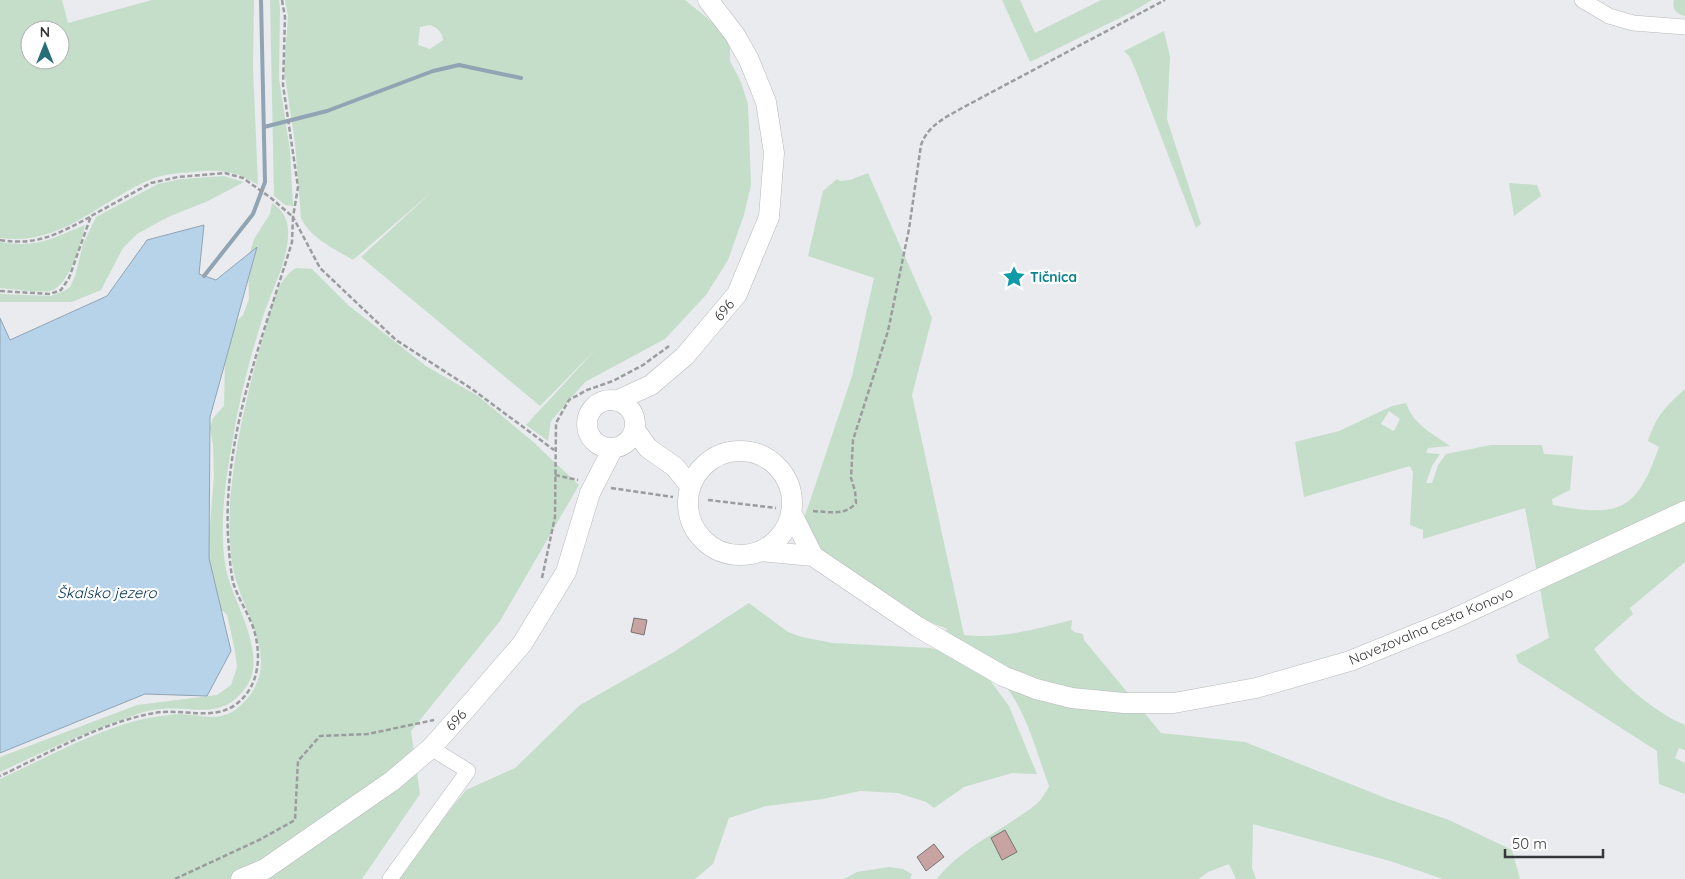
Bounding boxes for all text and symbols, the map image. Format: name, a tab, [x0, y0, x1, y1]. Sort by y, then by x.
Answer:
north arrow	[20, 20, 70, 70]
text: N	[40, 23, 50, 41]
place icon: Tičnica	[1001, 264, 1027, 290]
place label: Tičnica	[1030, 268, 1077, 286]
street label: 696	[710, 295, 739, 325]
water label: Škalsko jezero	[57, 583, 158, 602]
street label: Navezovalna cesta Konovo	[1346, 583, 1516, 669]
street label: 696	[442, 705, 471, 735]
scale bar	[1505, 826, 1602, 858]
text: 50 m	[1512, 834, 1547, 853]

